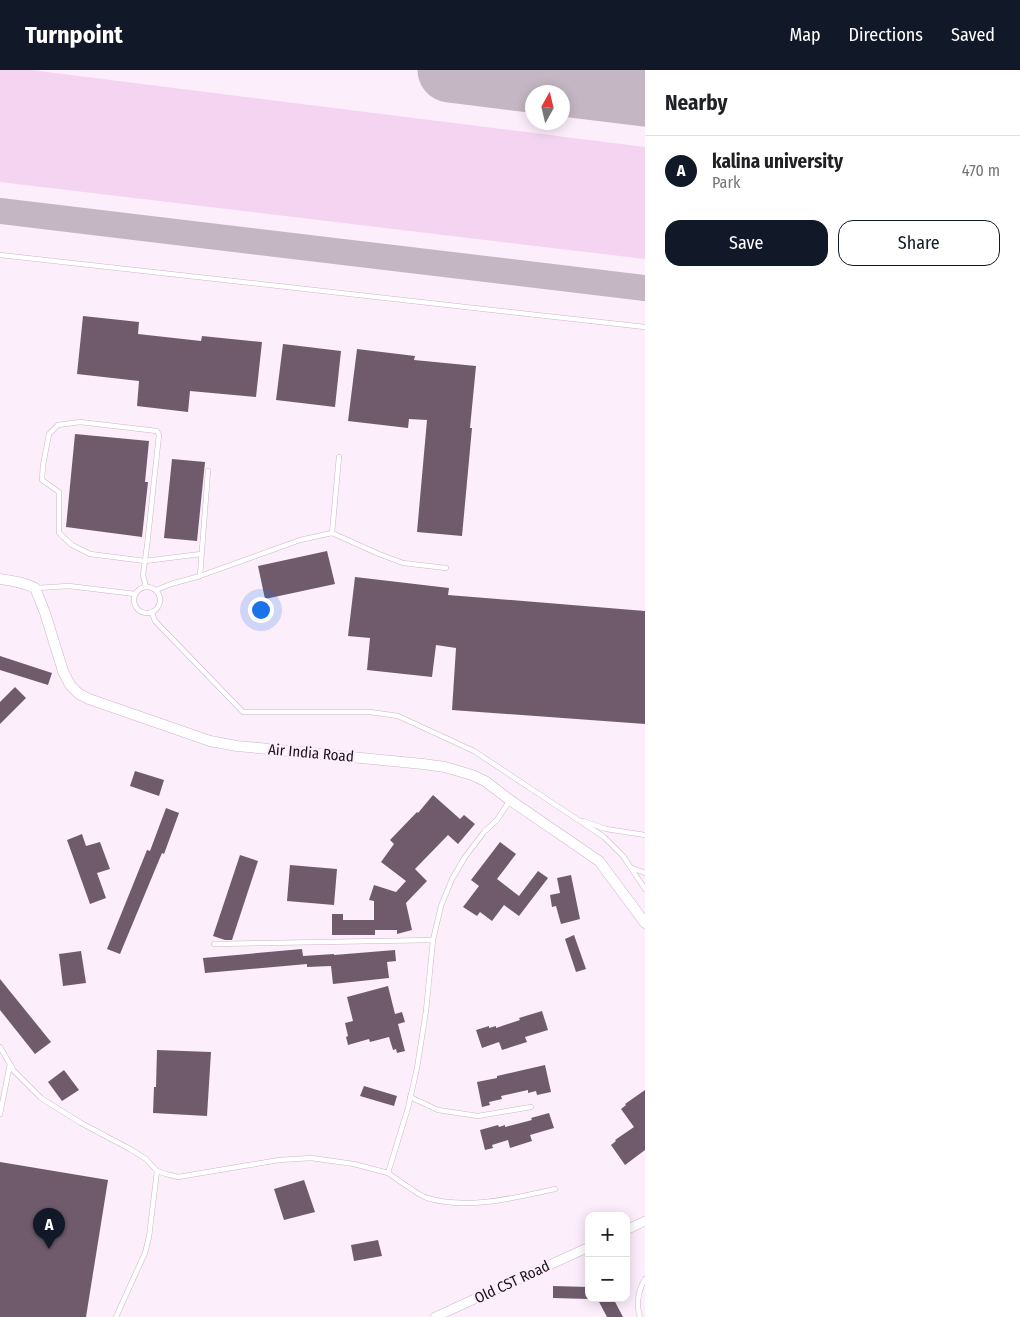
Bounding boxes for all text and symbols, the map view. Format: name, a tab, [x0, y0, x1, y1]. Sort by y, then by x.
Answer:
text: Turnpoint	[25, 21, 123, 49]
text: Map	[789, 24, 821, 46]
text: Directions	[849, 24, 923, 46]
text: Saved	[951, 24, 995, 46]
north arrow	[525, 85, 570, 130]
text: Nearby	[665, 90, 727, 116]
text: kalina university	[712, 150, 843, 173]
text: A	[677, 161, 685, 180]
text: 470 m	[962, 161, 1000, 180]
text: Park	[712, 173, 740, 192]
button: Save	[665, 220, 828, 266]
button: Share	[838, 220, 1000, 266]
your location	[248, 597, 274, 623]
street label: Air India Road	[267, 740, 355, 766]
pin: A	[33, 1208, 65, 1249]
map controls	[585, 1212, 630, 1302]
button: +	[585, 1212, 630, 1257]
street label: Old CST Road	[471, 1257, 553, 1307]
button: −	[585, 1257, 630, 1302]

